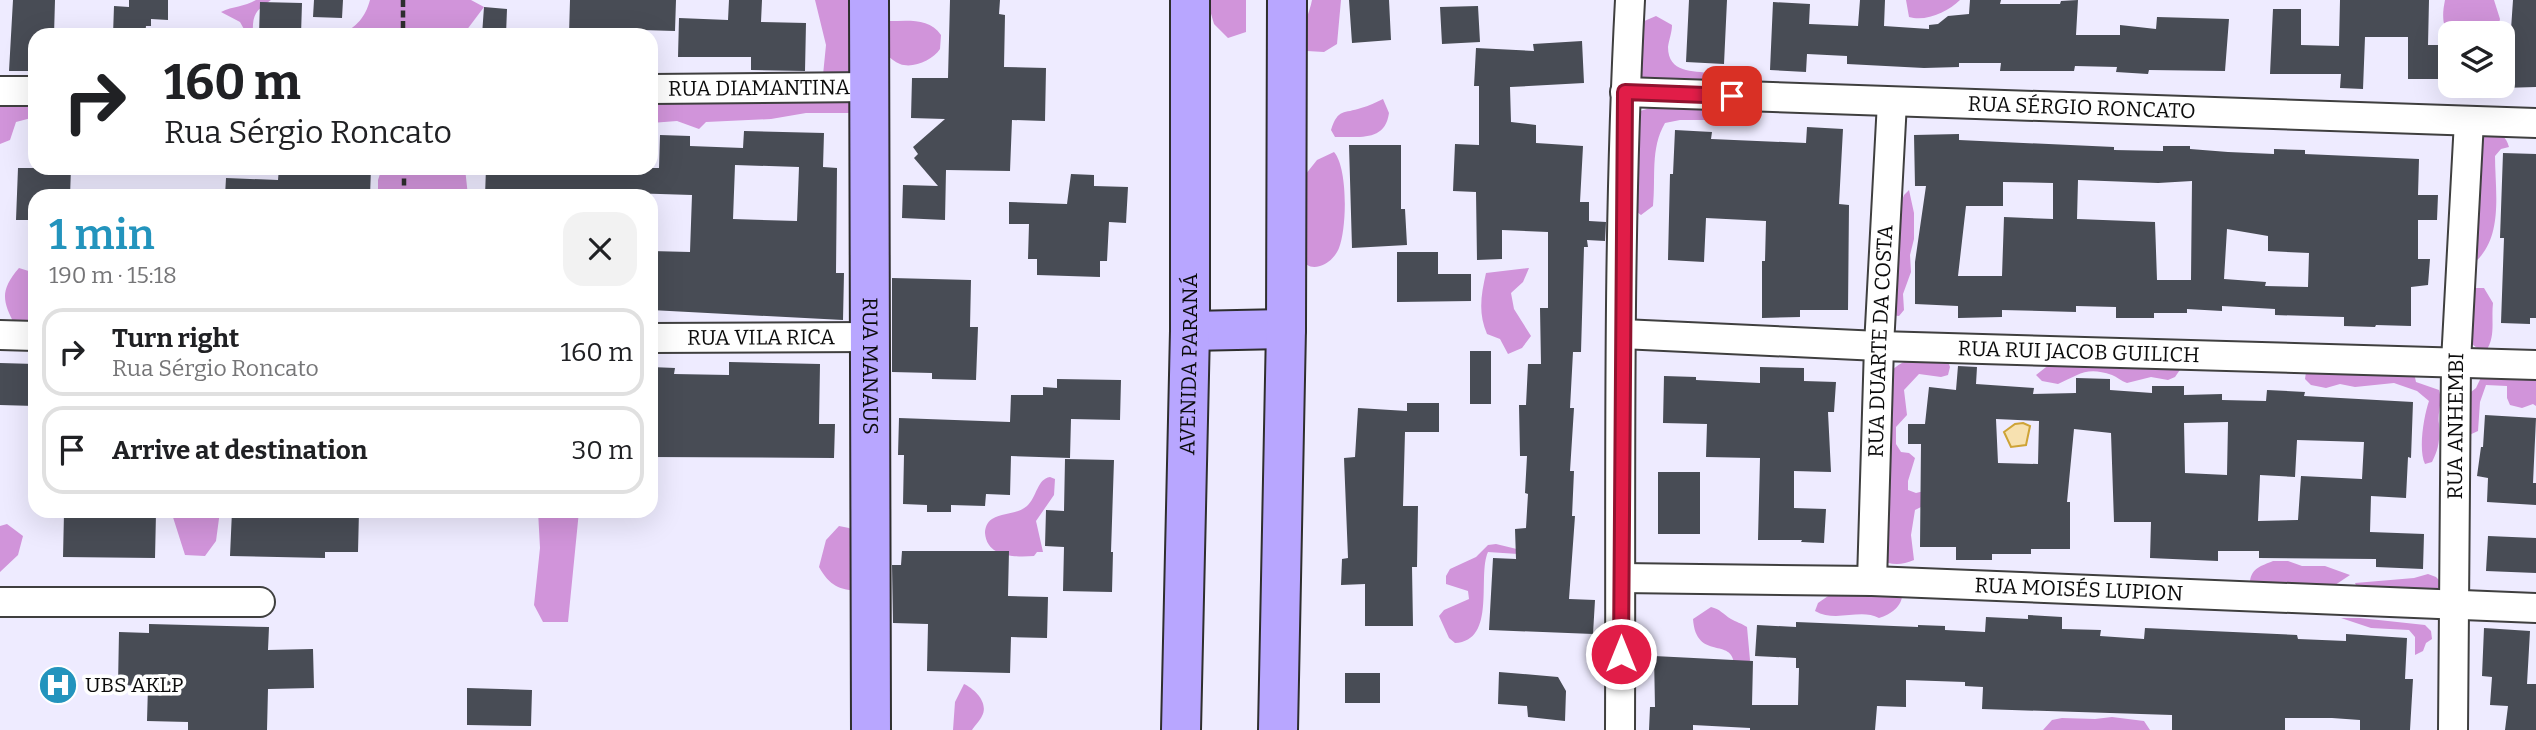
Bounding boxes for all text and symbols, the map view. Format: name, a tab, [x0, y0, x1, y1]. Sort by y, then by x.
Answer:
map controls	[2438, 21, 2515, 98]
button: layers	[2438, 21, 2515, 98]
text: 160 m	[164, 53, 301, 112]
icon: right	[49, 56, 140, 147]
pin	[1702, 66, 1762, 126]
street label: RUA DIAMANTINA	[668, 74, 850, 102]
icon: arrive	[1713, 77, 1751, 115]
street label: RUA SÉRGIO RONCATO	[1967, 91, 2196, 124]
text: Rua Sérgio Roncato	[164, 113, 452, 151]
text: 1 min	[49, 210, 155, 260]
button: close	[563, 212, 637, 286]
street label: RUA DUARTE DA COSTA	[1863, 224, 1898, 458]
text: 190 m · 15:18	[49, 261, 177, 289]
street label: AVENIDA PARANÁ	[1174, 273, 1203, 455]
street label: RUA MANAUS	[857, 297, 883, 435]
text: Turn right	[112, 323, 239, 354]
street label: RUA VILA RICA	[687, 324, 835, 351]
icon: right	[53, 333, 91, 371]
street label: RUA RUI JACOB GUILICH	[1957, 335, 2200, 368]
text: 160 m	[561, 337, 633, 368]
street label: RUA ANHEMBI	[2442, 352, 2469, 500]
text: Rua Sérgio Roncato	[112, 354, 319, 382]
icon: arrive	[53, 431, 91, 469]
text: Arrive at destination	[112, 435, 367, 466]
text: 30 m	[572, 435, 633, 466]
street label: RUA MOISÉS LUPION	[1974, 572, 2184, 607]
position arrow	[1584, 617, 1658, 691]
hospital icon: UBS AKLP	[37, 664, 79, 706]
place label: UBS AKLP	[85, 672, 183, 698]

